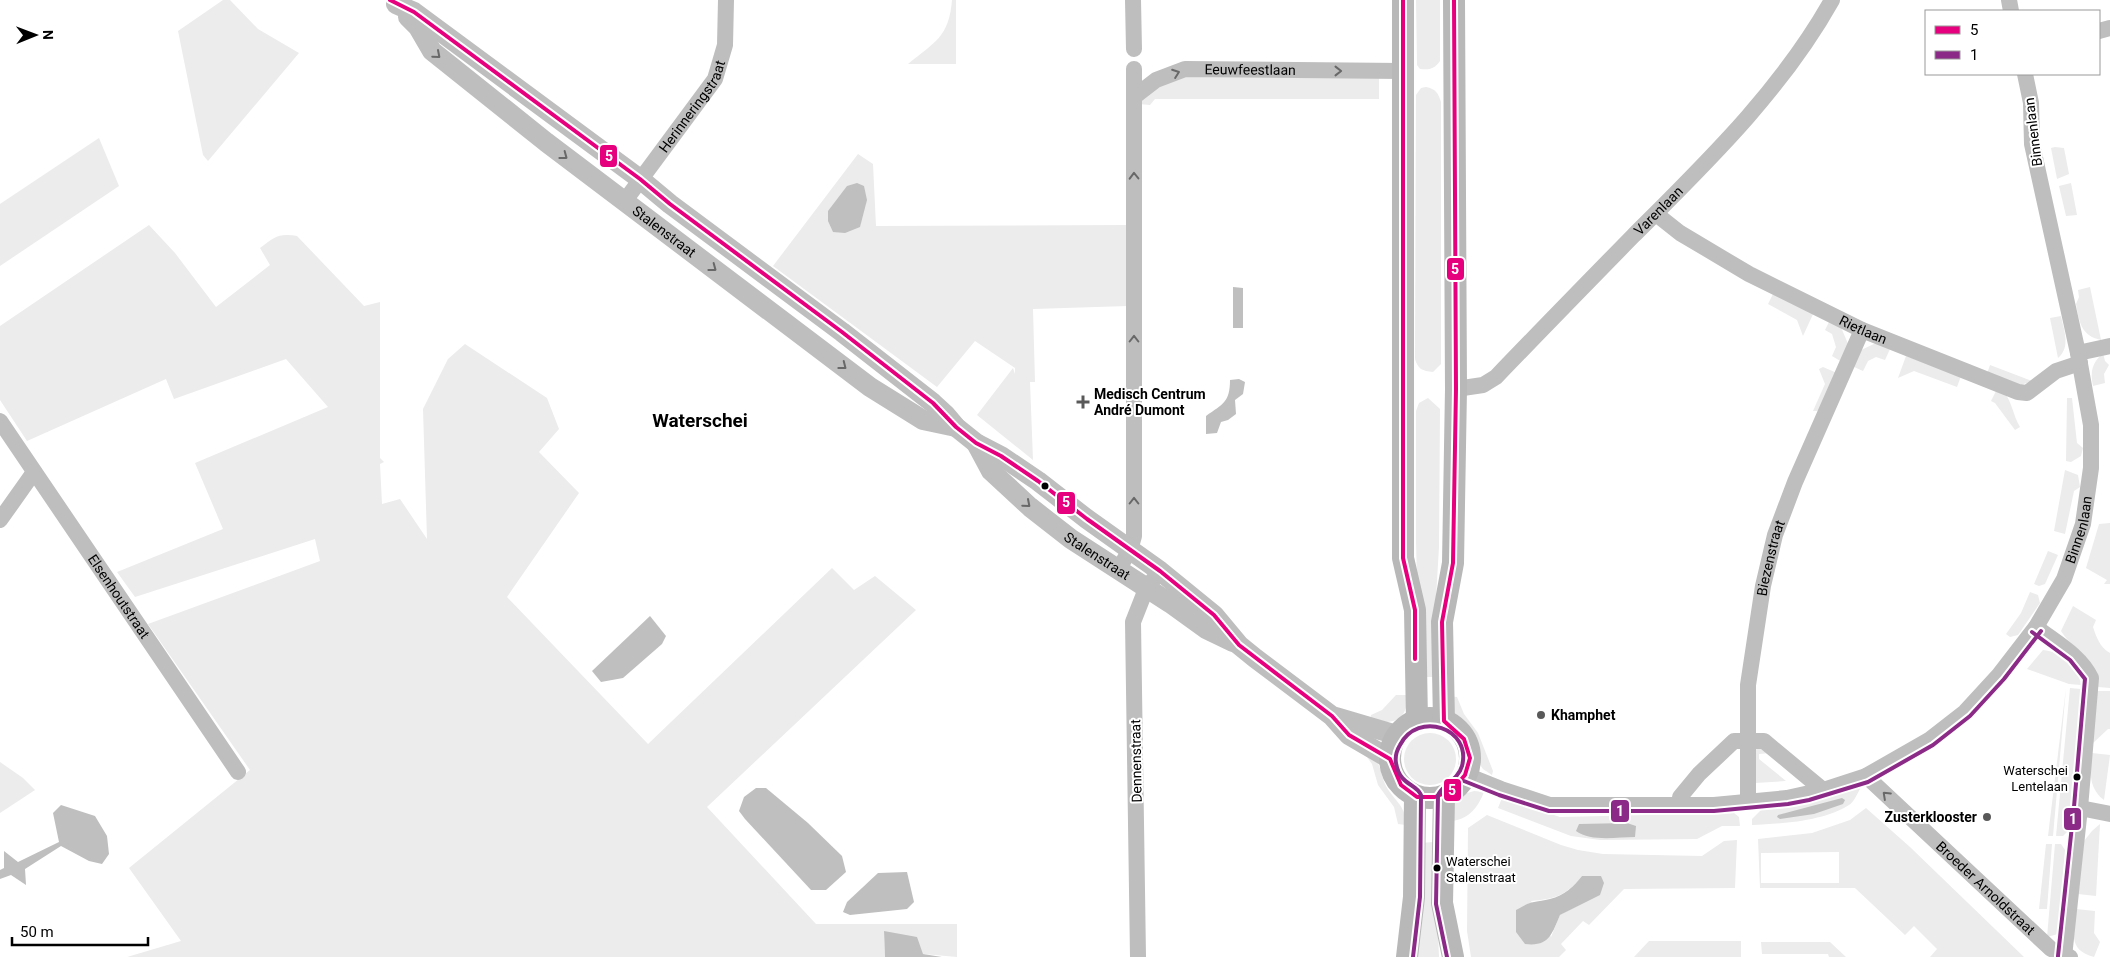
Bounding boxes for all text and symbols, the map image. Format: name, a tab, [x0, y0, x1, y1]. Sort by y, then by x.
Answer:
north arrow	[10, 10, 60, 60]
legend	[1925, 10, 2100, 75]
text: 5	[1970, 21, 1978, 39]
text: N	[40, 30, 56, 40]
text: 1	[1970, 46, 1978, 64]
one-way arrow	[432, 49, 441, 58]
street label: Herinneringstraat	[656, 58, 728, 155]
street label: Eeuwfeestlaan	[1204, 61, 1296, 78]
one-way arrow	[1334, 66, 1342, 76]
one-way arrow	[1171, 69, 1179, 79]
street label: Binnenlaan	[2021, 97, 2045, 167]
line badge: 5	[599, 144, 618, 168]
text: 5	[605, 148, 613, 164]
one-way arrow	[558, 151, 567, 159]
one-way arrow	[1129, 172, 1139, 180]
street label: Varenlaan	[1631, 183, 1686, 238]
street label: Stalenstraat	[629, 202, 699, 261]
line badge: 5	[1446, 257, 1465, 281]
text: 5	[1451, 261, 1459, 277]
one-way arrow	[707, 263, 716, 271]
street label: Rietlaan	[1837, 312, 1889, 347]
one-way arrow	[1129, 335, 1139, 342]
one-way arrow	[837, 361, 846, 369]
place label: Medisch Centrum André Dumont	[1094, 386, 1206, 418]
marker: Medisch Centrum André Dumont	[1076, 395, 1090, 409]
district label: Waterschei	[652, 409, 748, 432]
unlabelled marker	[1040, 481, 1050, 491]
line badge: 5	[1056, 491, 1076, 515]
text: 5	[1062, 494, 1070, 510]
street label: Binnenlaan	[2062, 495, 2095, 565]
one-way arrow	[1129, 497, 1139, 505]
one-way arrow	[1021, 498, 1030, 507]
street label: Biezenstraat	[1754, 517, 1788, 597]
street label: Stalenstraat	[1061, 529, 1133, 583]
street label: Elsenhoutstraat	[85, 551, 153, 642]
place label: Khamphet	[1551, 707, 1616, 723]
marker: Khamphet	[1535, 709, 1547, 721]
street label: Dennenstraat	[1127, 719, 1145, 803]
place label: Waterschei Lentelaan	[2003, 763, 2068, 794]
marker: Waterschei Lentelaan	[2072, 772, 2082, 782]
line badge: 5	[1443, 778, 1462, 802]
text: 5	[1448, 782, 1456, 798]
one-way arrow	[1882, 792, 1891, 801]
line badge: 1	[1610, 799, 1630, 823]
text: 1	[1616, 803, 1624, 819]
line badge: 1	[2063, 807, 2082, 831]
place label: Zusterklooster	[1885, 809, 1977, 825]
marker: Zusterklooster	[1981, 811, 1993, 823]
text: 1	[2069, 811, 2077, 827]
street label: Broeder Arnoldstraat	[1933, 838, 2039, 938]
place label: Waterschei Stalenstraat	[1446, 854, 1516, 885]
marker: Waterschei Stalenstraat	[1432, 863, 1442, 873]
scale bar	[12, 914, 149, 946]
text: 50 m	[20, 923, 54, 941]

